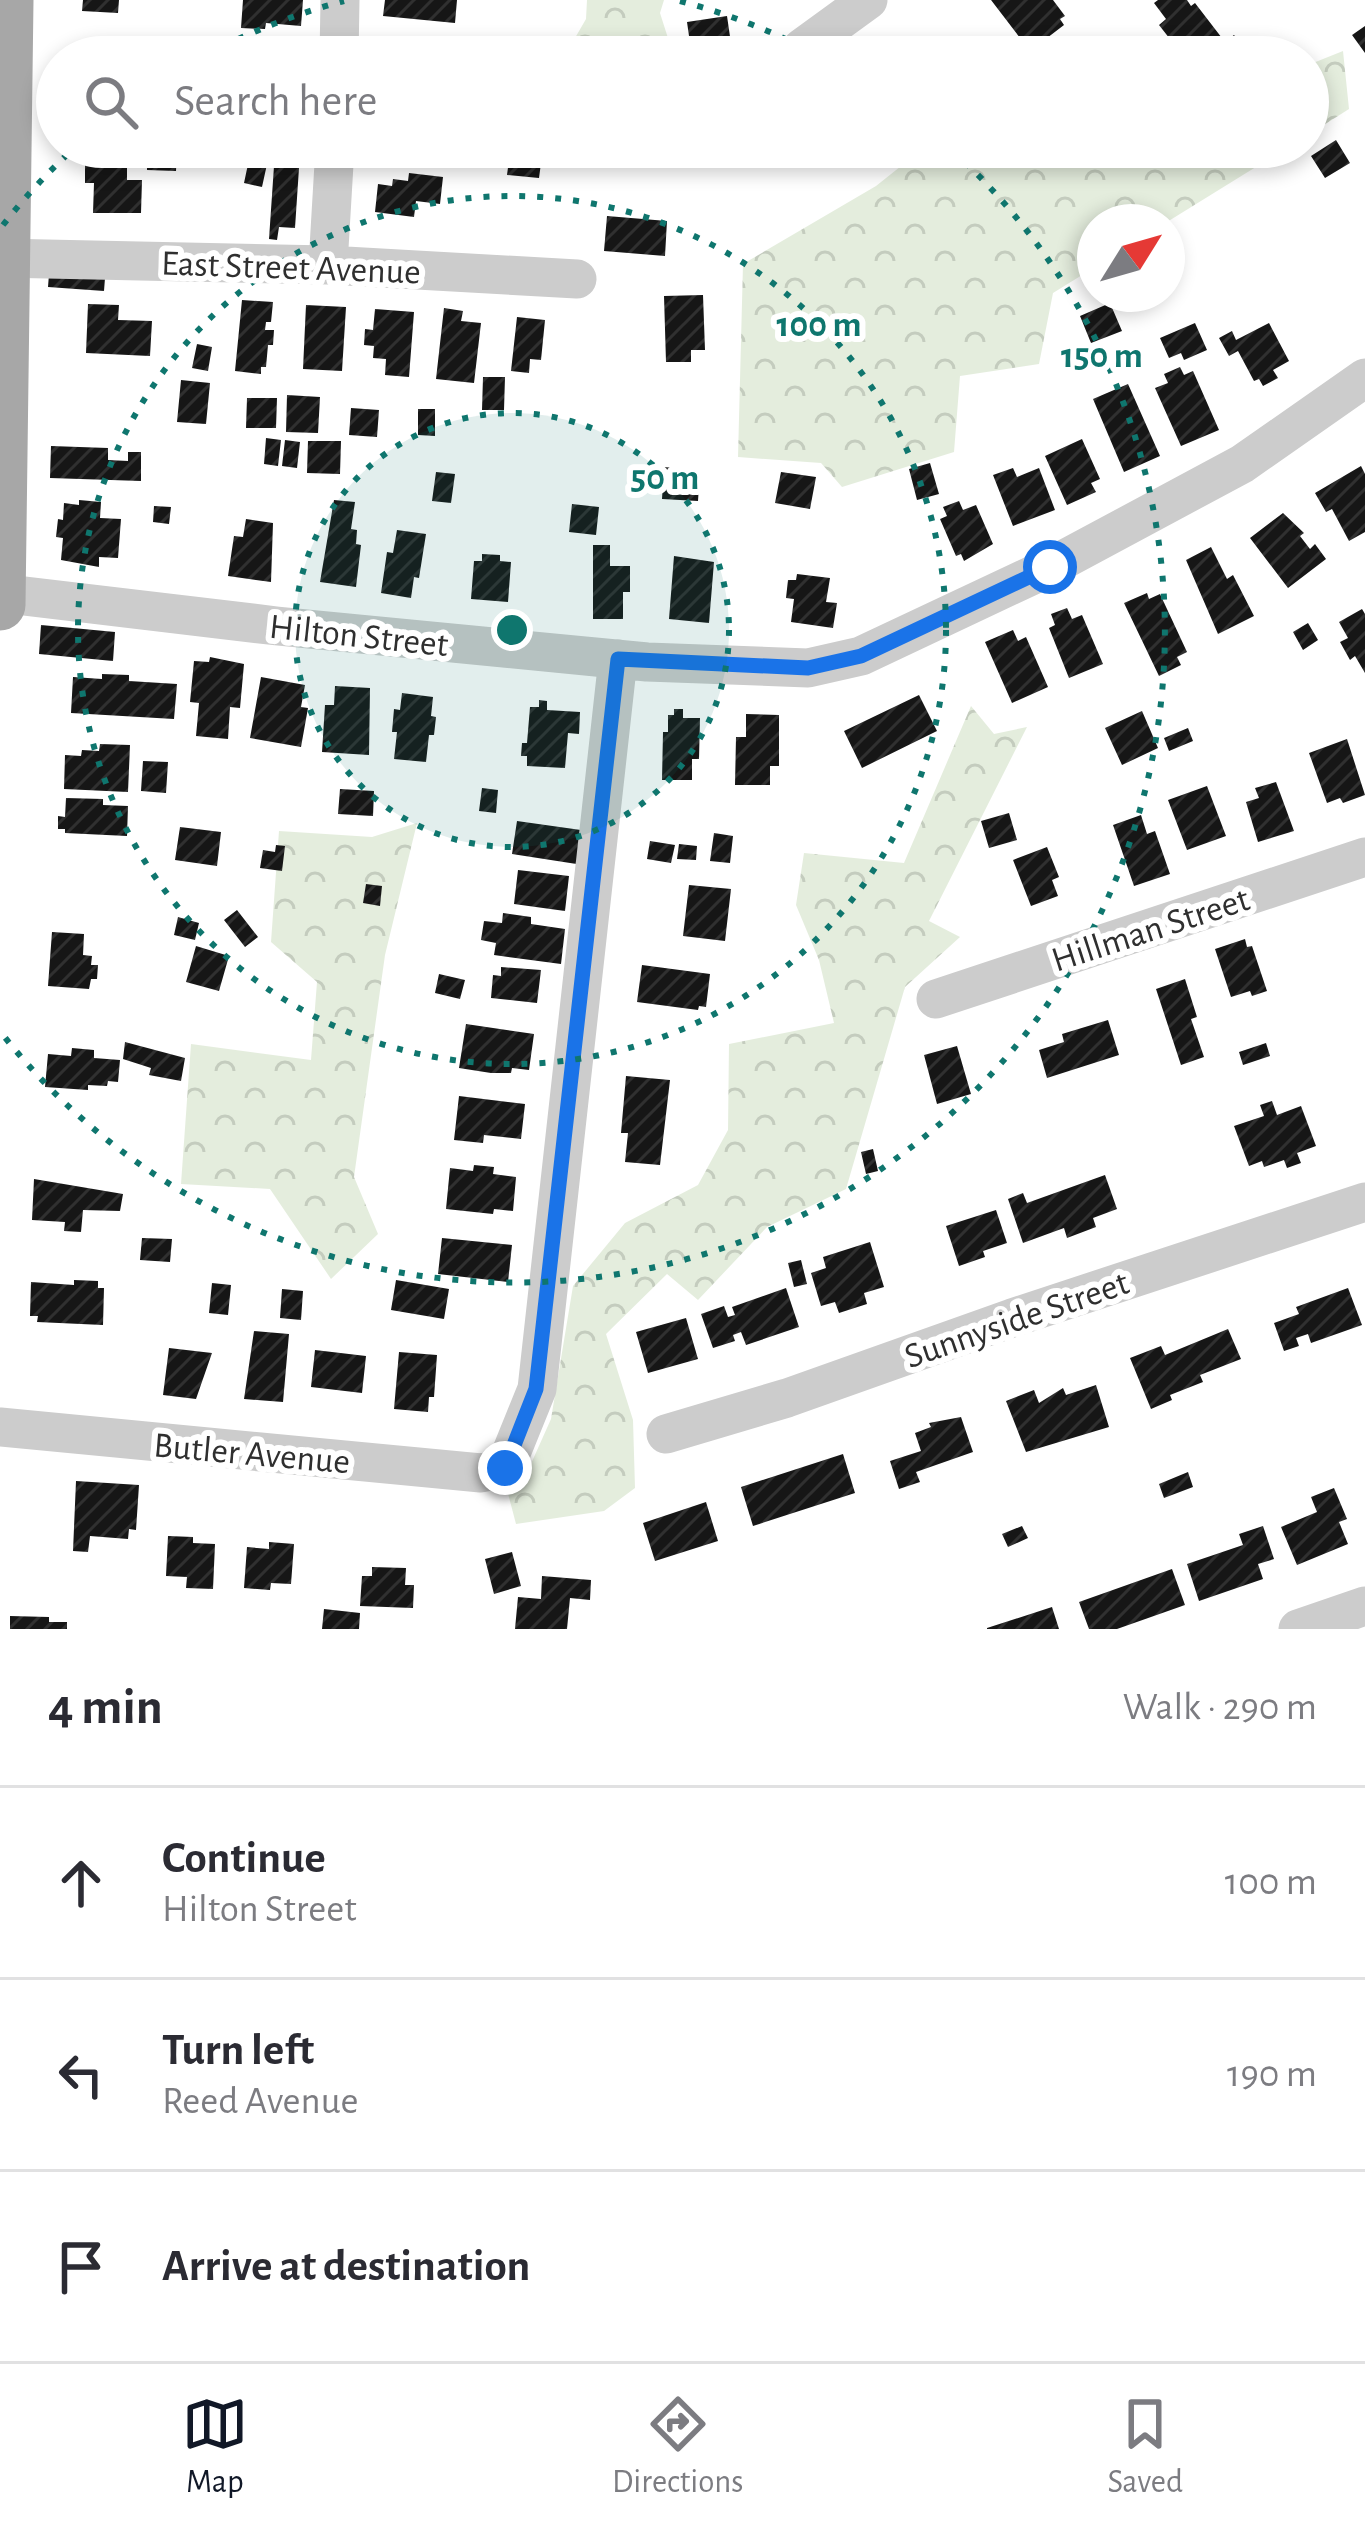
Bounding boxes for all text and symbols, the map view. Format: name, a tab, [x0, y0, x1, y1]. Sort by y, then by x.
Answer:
search box	[36, 36, 1329, 168]
icon: search	[78, 69, 144, 135]
text: Search here	[174, 79, 377, 124]
north arrow	[1077, 204, 1185, 312]
street label: East Street Avenue	[161, 245, 421, 291]
text: 100 m	[777, 307, 861, 343]
text: 150 m	[1061, 338, 1143, 374]
text: 50 m	[631, 460, 699, 496]
route start	[1023, 540, 1077, 594]
street label: Hilton Street	[268, 609, 451, 663]
centre of rings	[491, 609, 533, 651]
street label: Hillman Street	[1047, 881, 1254, 979]
street label: Sunnyside Street	[900, 1265, 1134, 1375]
street label: Butler Avenue	[152, 1427, 352, 1481]
route end	[478, 1441, 532, 1495]
text: 4 min	[48, 1682, 163, 1733]
text: Walk · 290 m	[1123, 1688, 1317, 1727]
text: Continue	[162, 1836, 326, 1881]
icon: ahead	[48, 1850, 114, 1916]
text: 100 m	[1225, 1863, 1317, 1902]
text: Hilton Street	[162, 1890, 357, 1929]
text: Turn left	[162, 2028, 314, 2073]
icon: left	[48, 2042, 114, 2108]
text: 190 m	[1227, 2055, 1317, 2094]
text: Reed Avenue	[162, 2082, 359, 2121]
icon: arrive	[48, 2234, 114, 2300]
text: Arrive at destination	[162, 2244, 530, 2289]
tab: Map	[182, 2391, 248, 2503]
tab: Directions	[612, 2391, 743, 2503]
tab: Saved	[1107, 2391, 1183, 2503]

